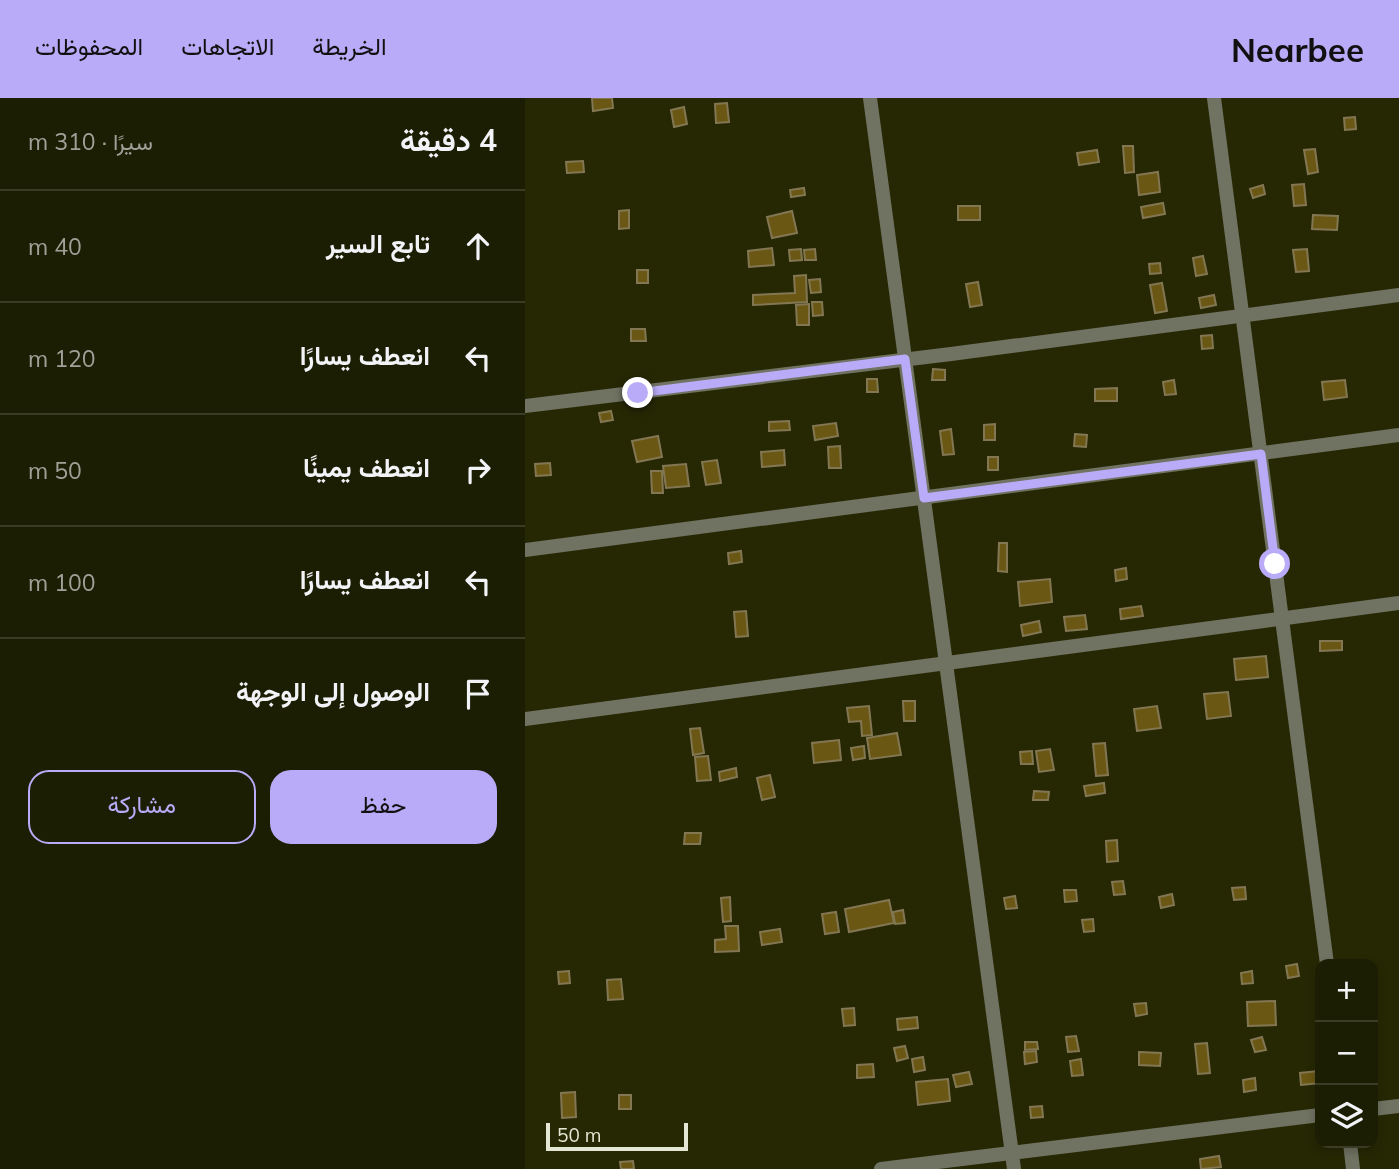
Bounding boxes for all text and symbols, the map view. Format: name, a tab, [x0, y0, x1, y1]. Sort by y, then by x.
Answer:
text: Nearbee	[1231, 29, 1364, 70]
text: المحفوظات	[35, 31, 143, 61]
text: الاتجاهات	[181, 31, 274, 61]
text: الخريطة	[312, 31, 387, 61]
text: 4 دقيقة	[400, 121, 497, 159]
text: سيرًا · 310 m	[28, 127, 153, 156]
text: تابع السير	[326, 227, 430, 260]
icon: ahead	[459, 227, 497, 265]
text: 40 m	[28, 232, 82, 261]
text: انعطف يسارًا	[300, 339, 430, 372]
icon: left	[459, 339, 497, 377]
text: 120 m	[28, 344, 96, 373]
route end	[622, 377, 653, 408]
text: انعطف يمينًا	[303, 451, 430, 484]
icon: right	[459, 451, 497, 489]
text: 50 m	[28, 456, 82, 485]
route start	[1259, 548, 1290, 579]
text: انعطف يسارًا	[300, 563, 430, 596]
icon: left	[459, 563, 497, 601]
text: 100 m	[28, 568, 96, 597]
text: الوصول إلى الوجهة	[236, 675, 430, 708]
icon: arrive	[459, 675, 497, 713]
button: مشاركة	[28, 770, 256, 844]
button: حفظ	[270, 770, 497, 844]
map controls	[1315, 959, 1378, 1148]
button: +	[1315, 959, 1378, 1022]
button: −	[1315, 1022, 1378, 1085]
button: layers	[1315, 1085, 1378, 1148]
scale bar	[546, 1120, 688, 1152]
text: 50 m	[557, 1123, 601, 1147]

